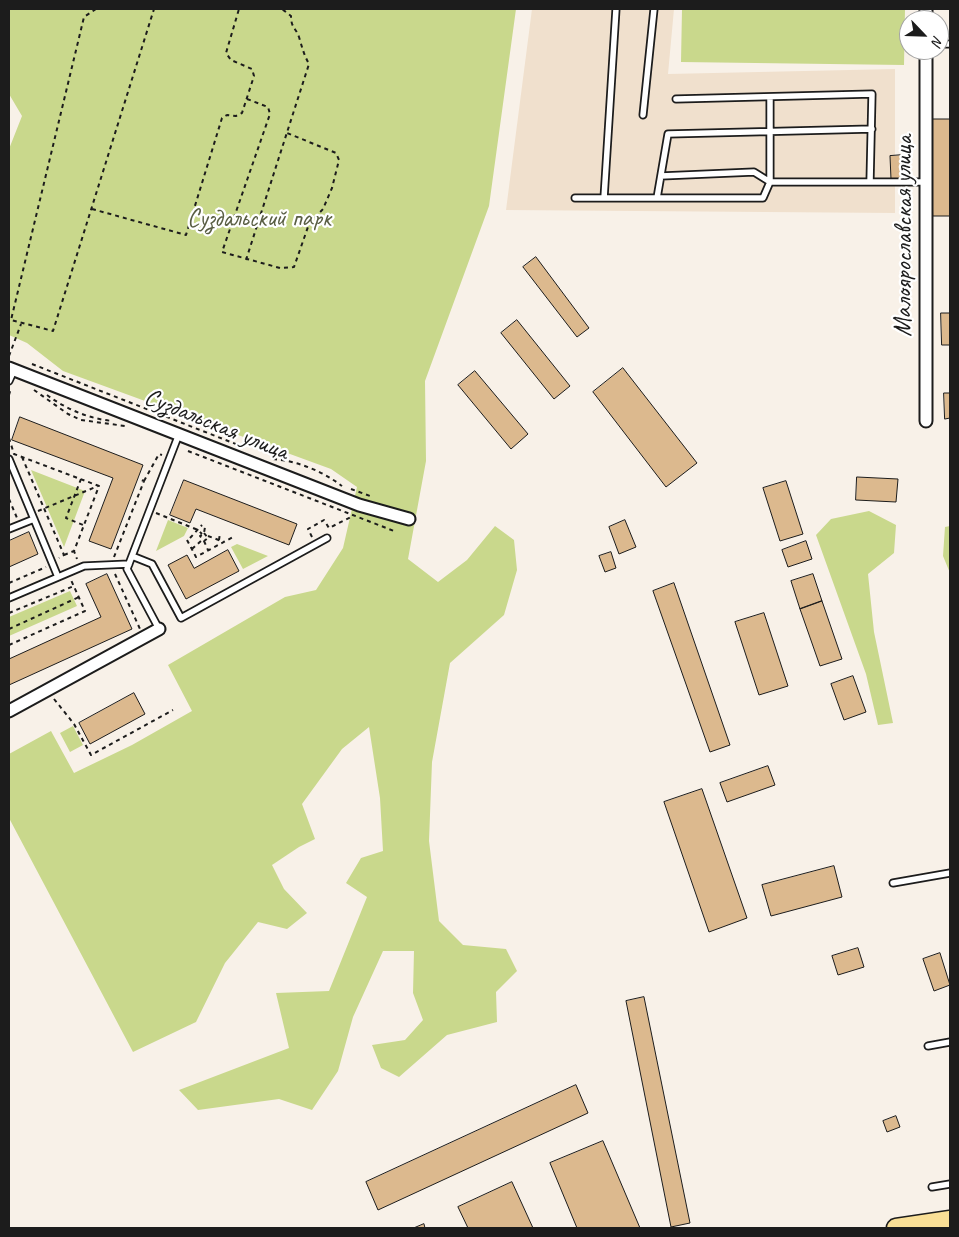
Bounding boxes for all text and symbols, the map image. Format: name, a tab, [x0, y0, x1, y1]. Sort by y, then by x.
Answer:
north arrow	[899, 10, 949, 60]
text: N	[928, 33, 947, 48]
street label: Малоярославская улица	[889, 135, 919, 337]
park label: Суздальский парк	[187, 204, 331, 234]
street label: Суздальская улица	[140, 382, 292, 468]

